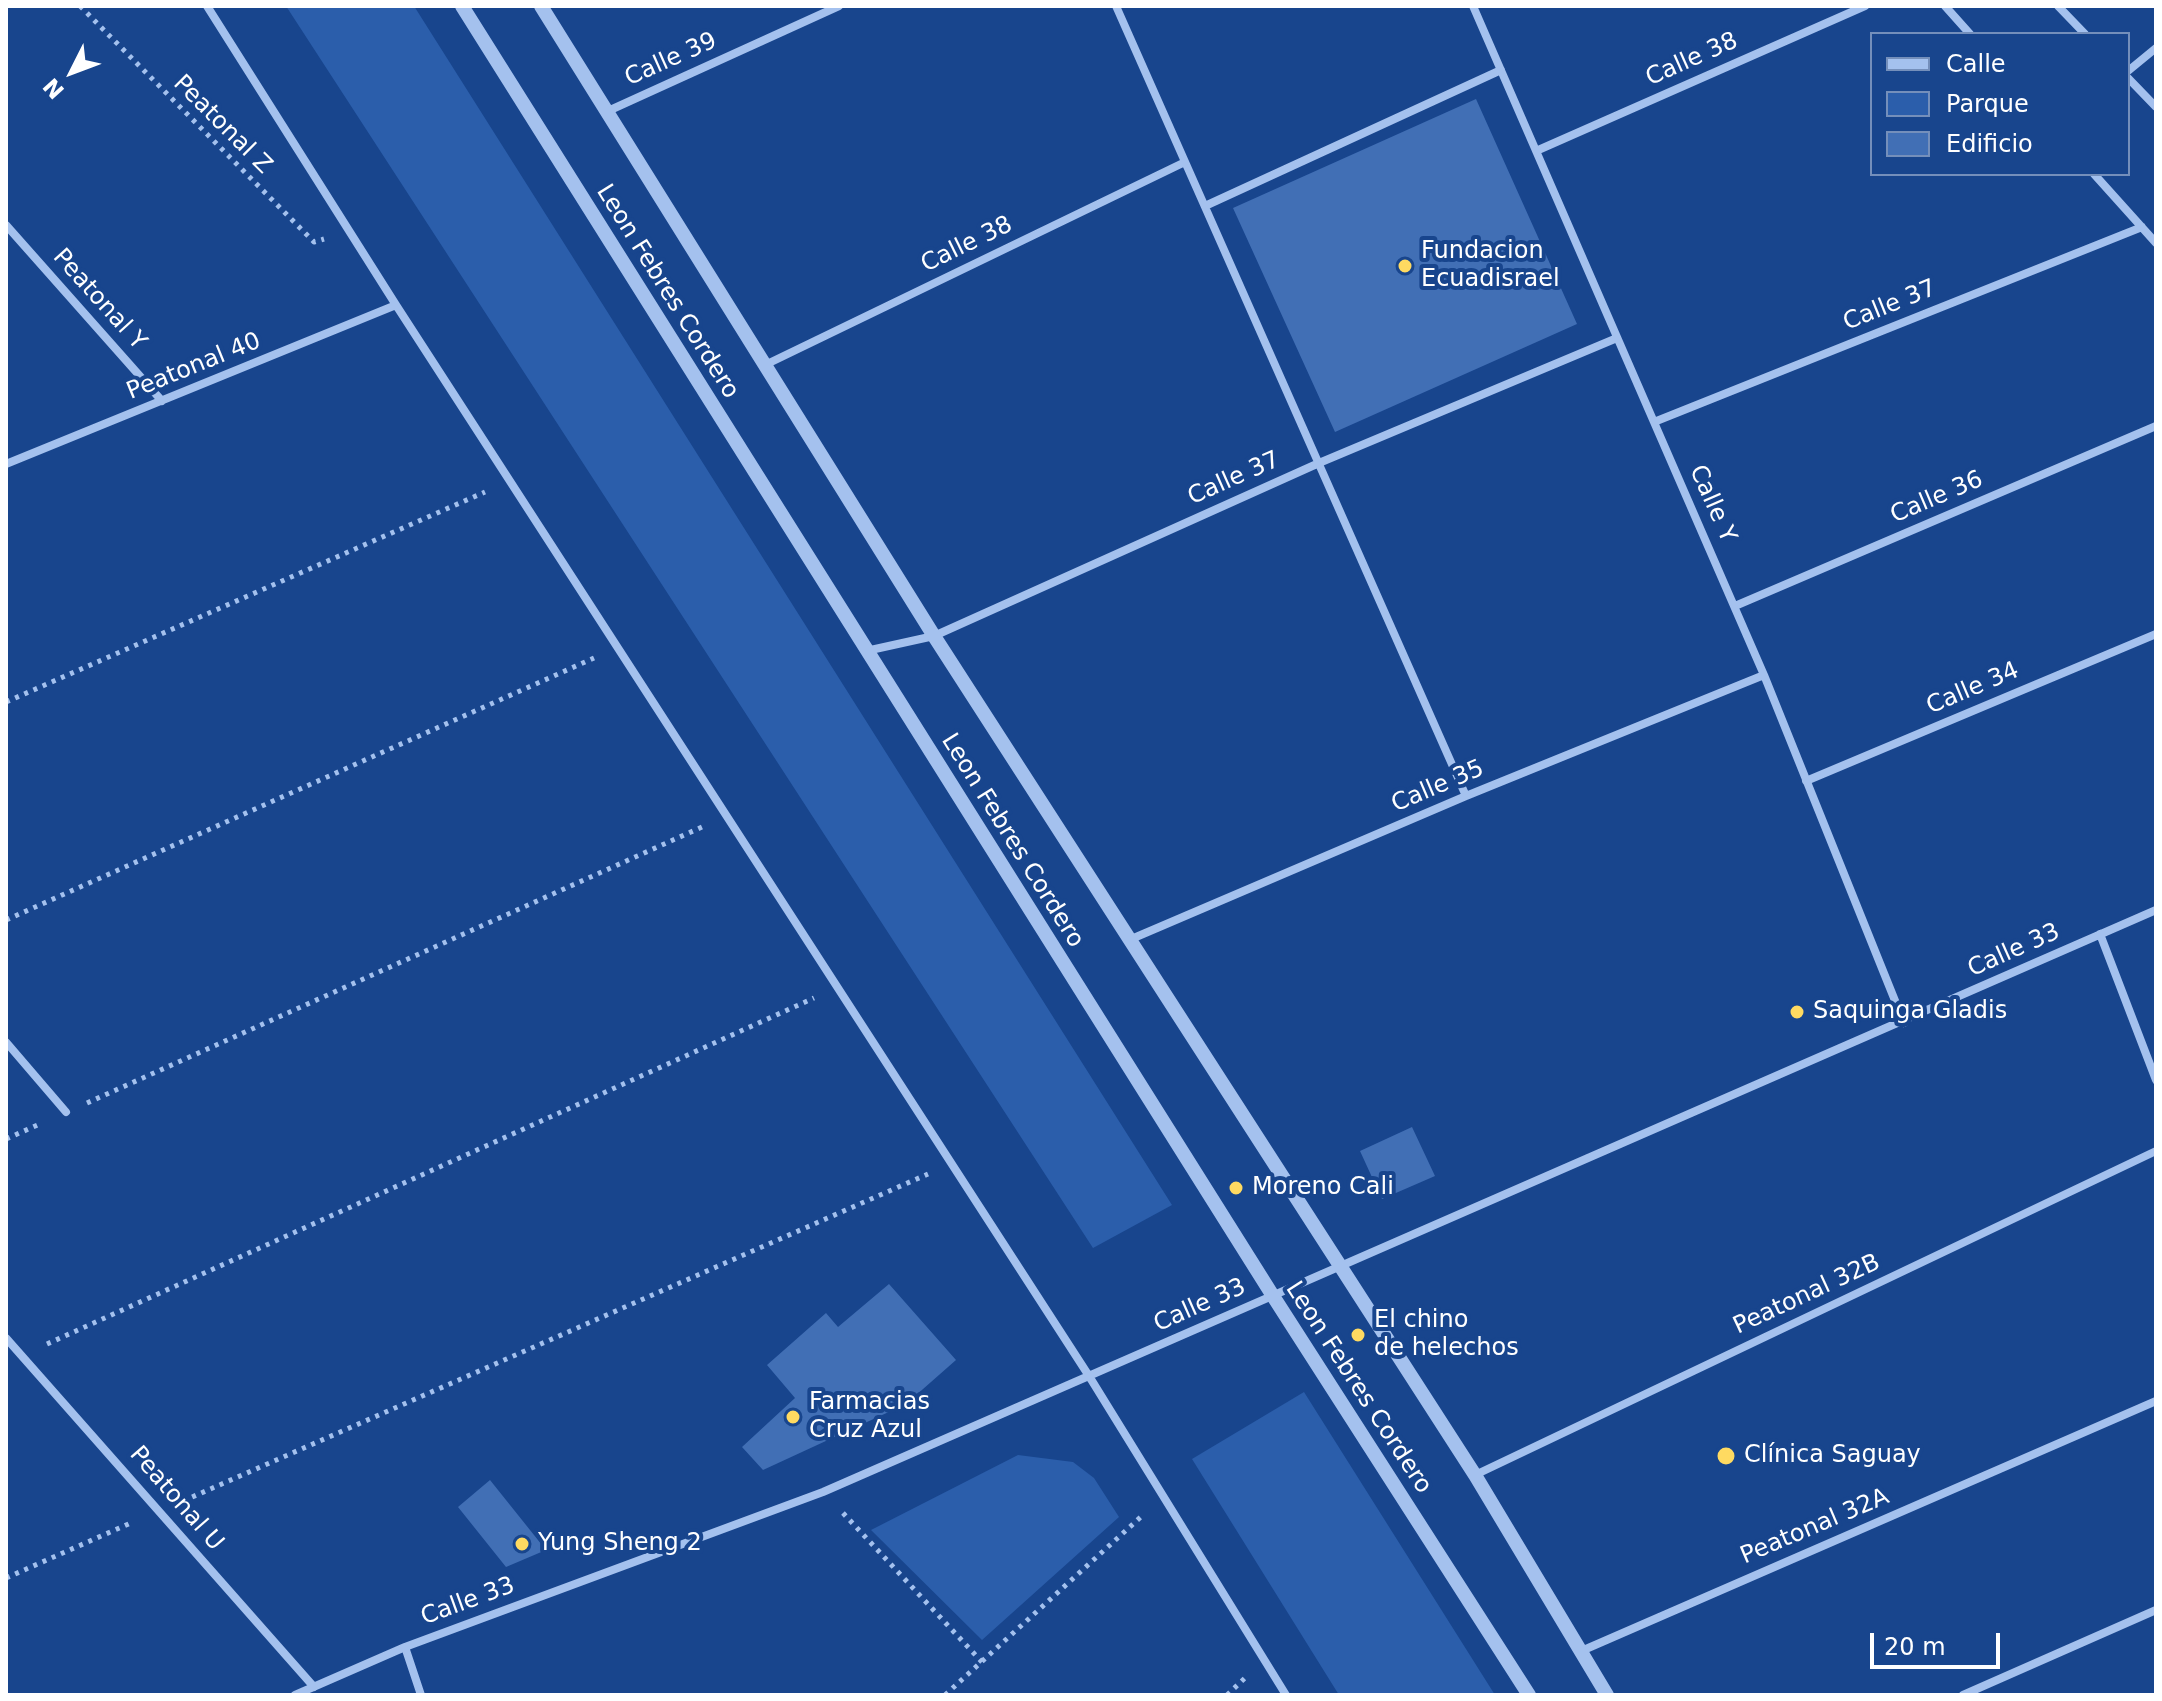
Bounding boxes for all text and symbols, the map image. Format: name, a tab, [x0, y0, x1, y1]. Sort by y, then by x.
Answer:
street label: Calle 39	[621, 27, 721, 93]
street label: Calle 38	[1642, 27, 1742, 93]
north arrow	[32, 32, 112, 112]
legend	[1870, 32, 2130, 176]
text: Calle	[1946, 50, 2006, 78]
street label: Peatonal Z	[167, 70, 277, 180]
text: N	[38, 73, 69, 104]
text: Parque	[1946, 90, 2029, 118]
text: Edificio	[1946, 130, 2033, 158]
street label: Leon Febres Cordero	[589, 180, 745, 404]
street label: Calle 38	[917, 211, 1017, 279]
place label: Fundacion Ecuadisrael	[1421, 238, 1560, 294]
street label: Peatonal Y	[46, 244, 152, 356]
marker: Fundacion Ecuadisrael	[1396, 257, 1414, 275]
street label: Calle 37	[1839, 274, 1941, 338]
street label: Peatonal 40	[123, 327, 265, 407]
street label: Calle 37	[1184, 446, 1284, 512]
street label: Calle Y	[1682, 461, 1742, 547]
street label: Calle 36	[1886, 466, 1988, 530]
street label: Calle 34	[1922, 657, 2024, 721]
street label: Leon Febres Cordero	[934, 729, 1090, 953]
street label: Calle 35	[1387, 755, 1489, 819]
street label: Calle 33	[1964, 918, 2064, 984]
place label: Saquinga Gladis	[1813, 998, 2007, 1026]
marker: Saquinga Gladis	[1788, 1003, 1806, 1021]
place label: Moreno Cali	[1252, 1174, 1394, 1202]
marker: Moreno Cali	[1227, 1179, 1245, 1197]
street label: Peatonal 32B	[1729, 1248, 1885, 1342]
street label: Calle 33	[1150, 1273, 1250, 1339]
street label: Leon Febres Cordero	[1279, 1277, 1437, 1499]
place label: El chino de helechos	[1374, 1307, 1519, 1363]
marker: El chino de helechos	[1349, 1326, 1367, 1344]
place label: Farmacias Cruz Azul	[809, 1389, 930, 1445]
marker: Farmacias Cruz Azul	[784, 1408, 802, 1426]
street label: Peatonal U	[123, 1441, 229, 1557]
place label: Clínica Saguay	[1744, 1442, 1921, 1470]
marker: Clínica Saguay	[1715, 1445, 1737, 1467]
street label: Peatonal 32A	[1736, 1483, 1894, 1571]
place label: Yung Sheng 2	[538, 1530, 702, 1558]
marker: Yung Sheng 2	[513, 1535, 531, 1553]
street label: Calle 33	[417, 1572, 519, 1632]
scale bar	[1874, 1617, 2004, 1667]
text: 20 m	[1884, 1633, 1946, 1661]

